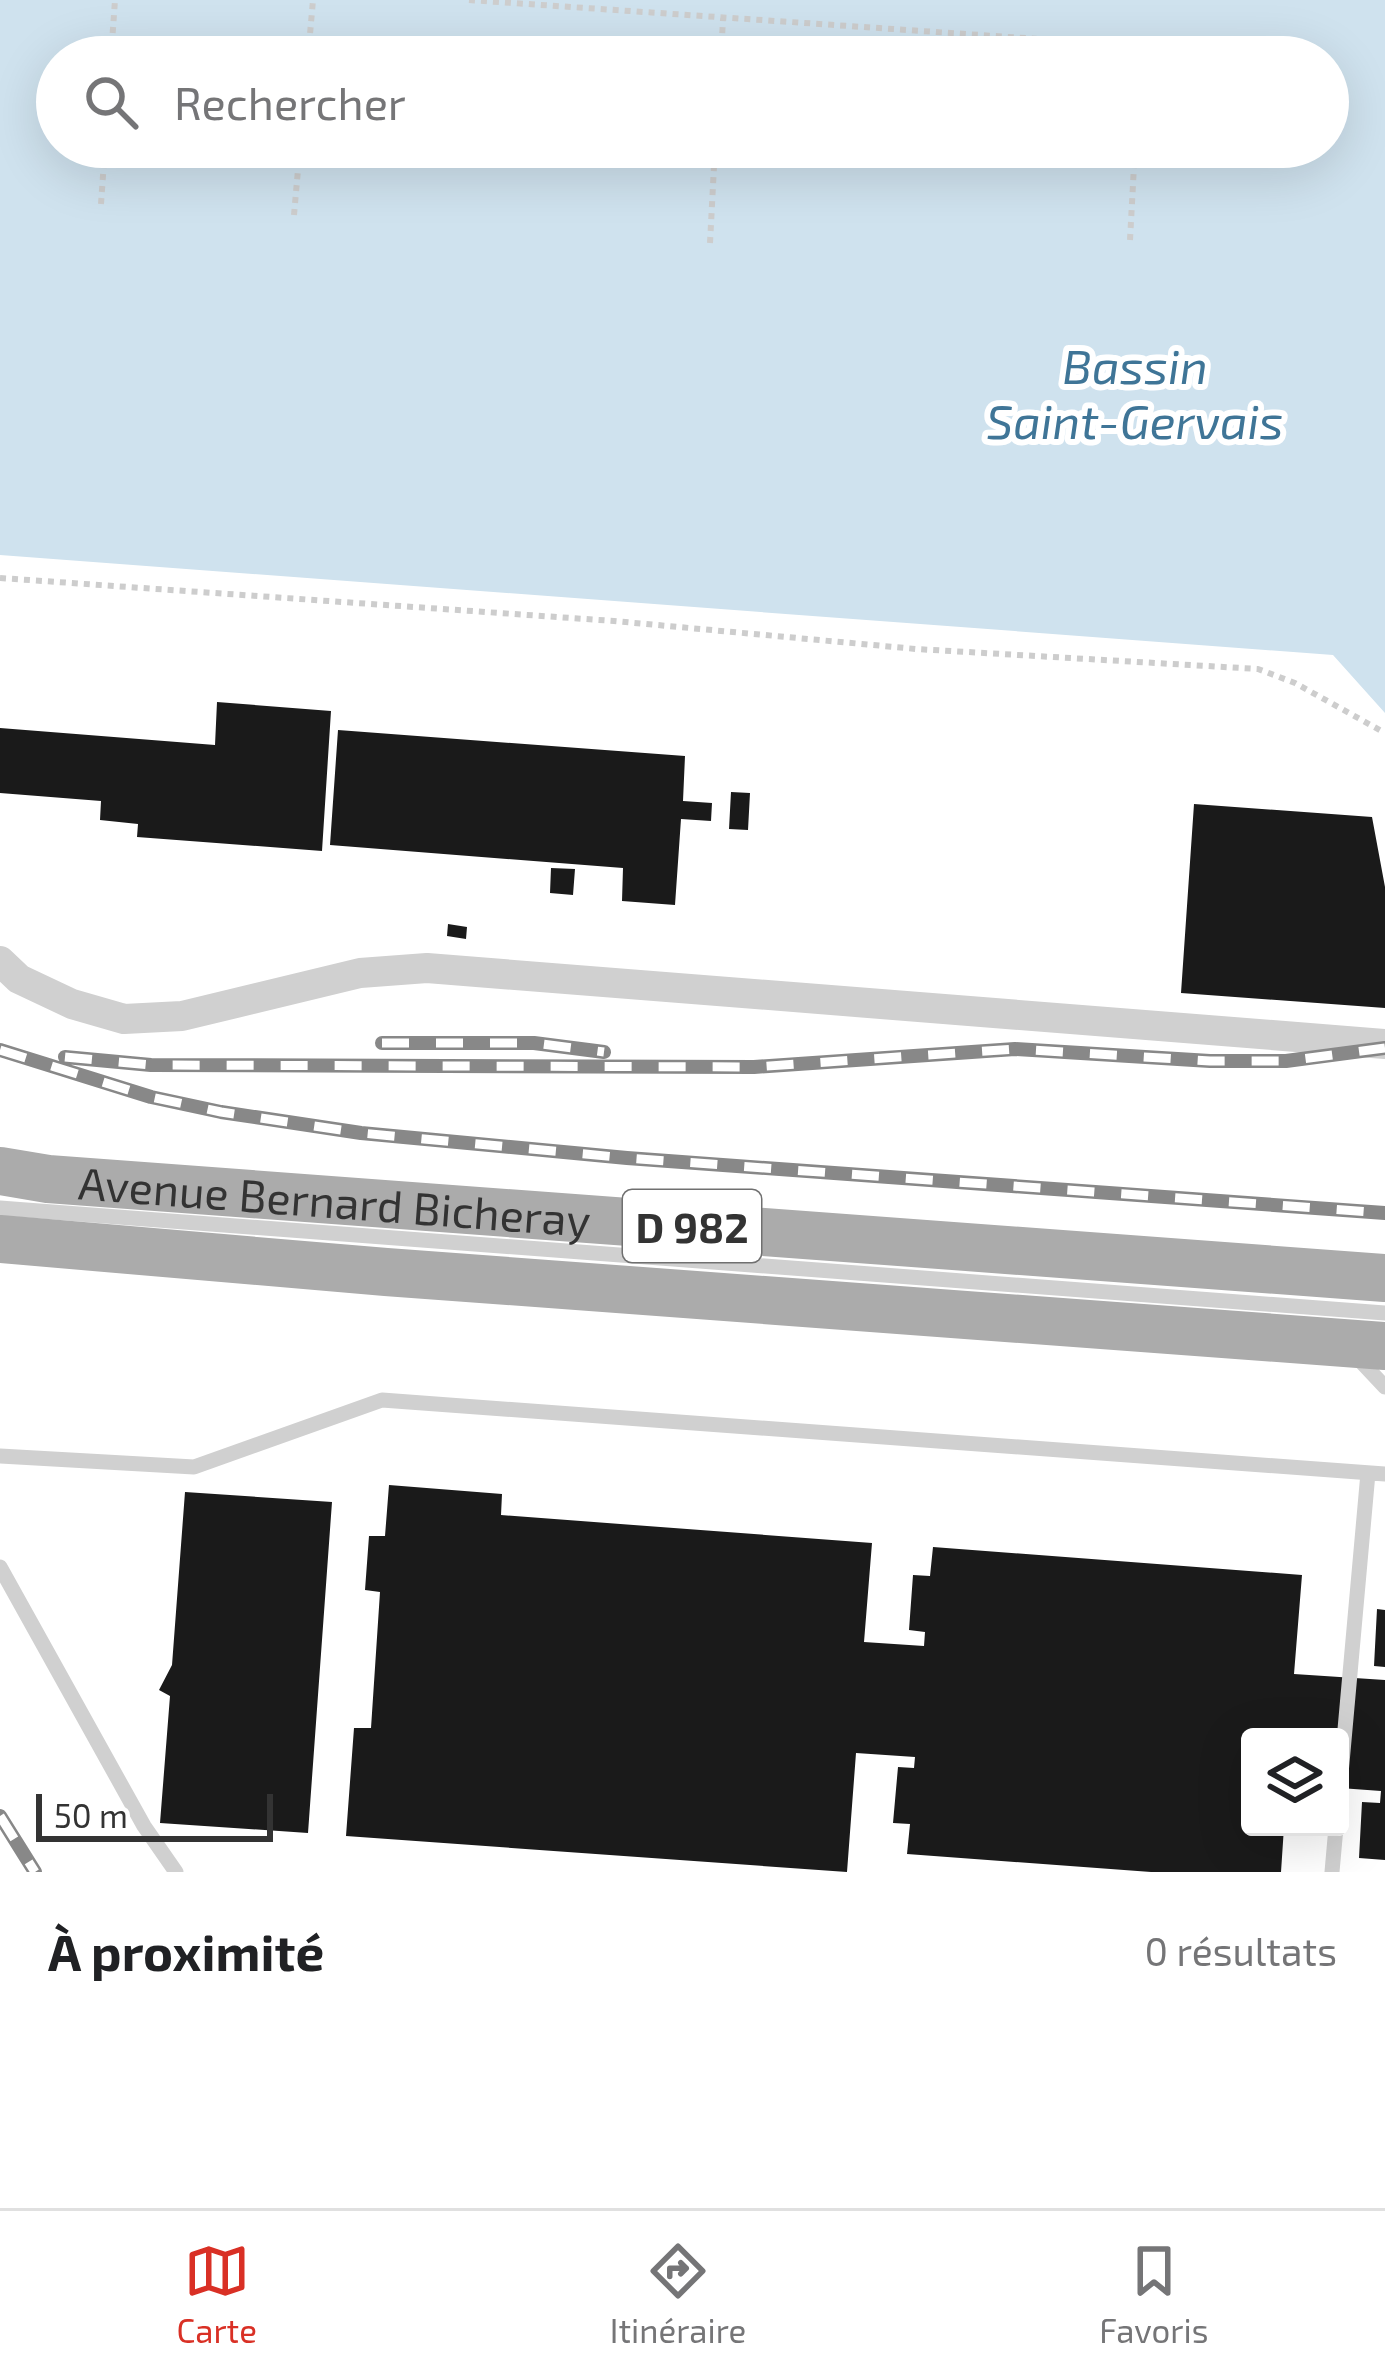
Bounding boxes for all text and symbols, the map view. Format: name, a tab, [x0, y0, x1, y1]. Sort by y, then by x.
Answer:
search box	[36, 36, 1349, 168]
icon: search	[78, 69, 144, 135]
text: Rechercher	[174, 75, 406, 129]
water label: Bassin Saint-Gervais	[986, 336, 1284, 449]
street label: Avenue Bernard Bicheray	[77, 1154, 593, 1246]
road number: D 982	[623, 1190, 761, 1262]
map controls	[1241, 1728, 1349, 1836]
button: layers	[1241, 1728, 1349, 1836]
scale bar	[36, 1788, 273, 1841]
text: 50 m	[54, 1795, 128, 1835]
text: À proximité	[48, 1920, 324, 1981]
text: 0 résultats	[1144, 1927, 1337, 1974]
tab: Carte	[176, 2238, 257, 2350]
tab: Itinéraire	[610, 2238, 746, 2350]
tab: Favoris	[1099, 2238, 1209, 2350]

